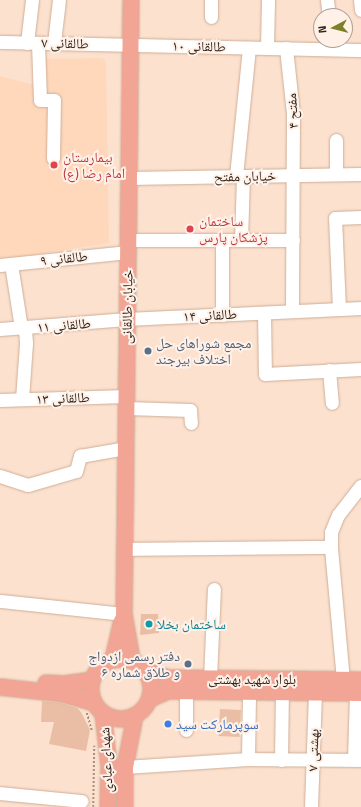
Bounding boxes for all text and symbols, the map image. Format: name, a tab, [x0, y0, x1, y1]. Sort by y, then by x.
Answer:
north arrow	[313, 8, 353, 48]
text: N	[314, 25, 330, 34]
street label: طالقانی ۷	[41, 34, 89, 52]
street label: طالقانی ۱۰	[172, 37, 226, 55]
street label: مفتح ۴	[283, 93, 301, 129]
place label: بیمارستان امام رضا (ع)	[63, 149, 125, 182]
marker: بیمارستان امام رضا (ع)	[48, 159, 60, 171]
street label: خیابان مفتح	[214, 167, 276, 185]
place label: ساختمان پزشکان پارس	[199, 213, 268, 246]
marker: ساختمان پزشکان پارس	[184, 223, 196, 235]
street label: طالقانی ۹	[39, 247, 89, 269]
street label: خیابان طالقانی	[118, 270, 136, 344]
street label: طالقانی ۱۴	[183, 305, 237, 325]
street label: طالقانی ۱۱	[36, 314, 92, 336]
place label: مجمع شوراهای حل اختلاف بیرجند	[156, 335, 251, 368]
marker: مجمع شوراهای حل اختلاف بیرجند	[143, 346, 153, 356]
street label: طالقانی ۱۳	[36, 389, 90, 407]
place label: ساختمان بخلا	[157, 616, 226, 632]
marker: ساختمان بخلا	[144, 619, 154, 629]
place label: دفتر رسمی ازدواج و طلاق شماره ۶	[88, 648, 180, 680]
marker: دفتر رسمی ازدواج و طلاق شماره ۶	[183, 659, 193, 669]
street label: بلوار شهید بهشتی	[208, 671, 296, 687]
place label: سوپرمارکت سید	[176, 716, 259, 732]
marker: سوپرمارکت سید	[163, 719, 173, 729]
street label: شهدای عبادی	[96, 727, 116, 793]
street label: بهشتی ۷	[304, 728, 322, 772]

